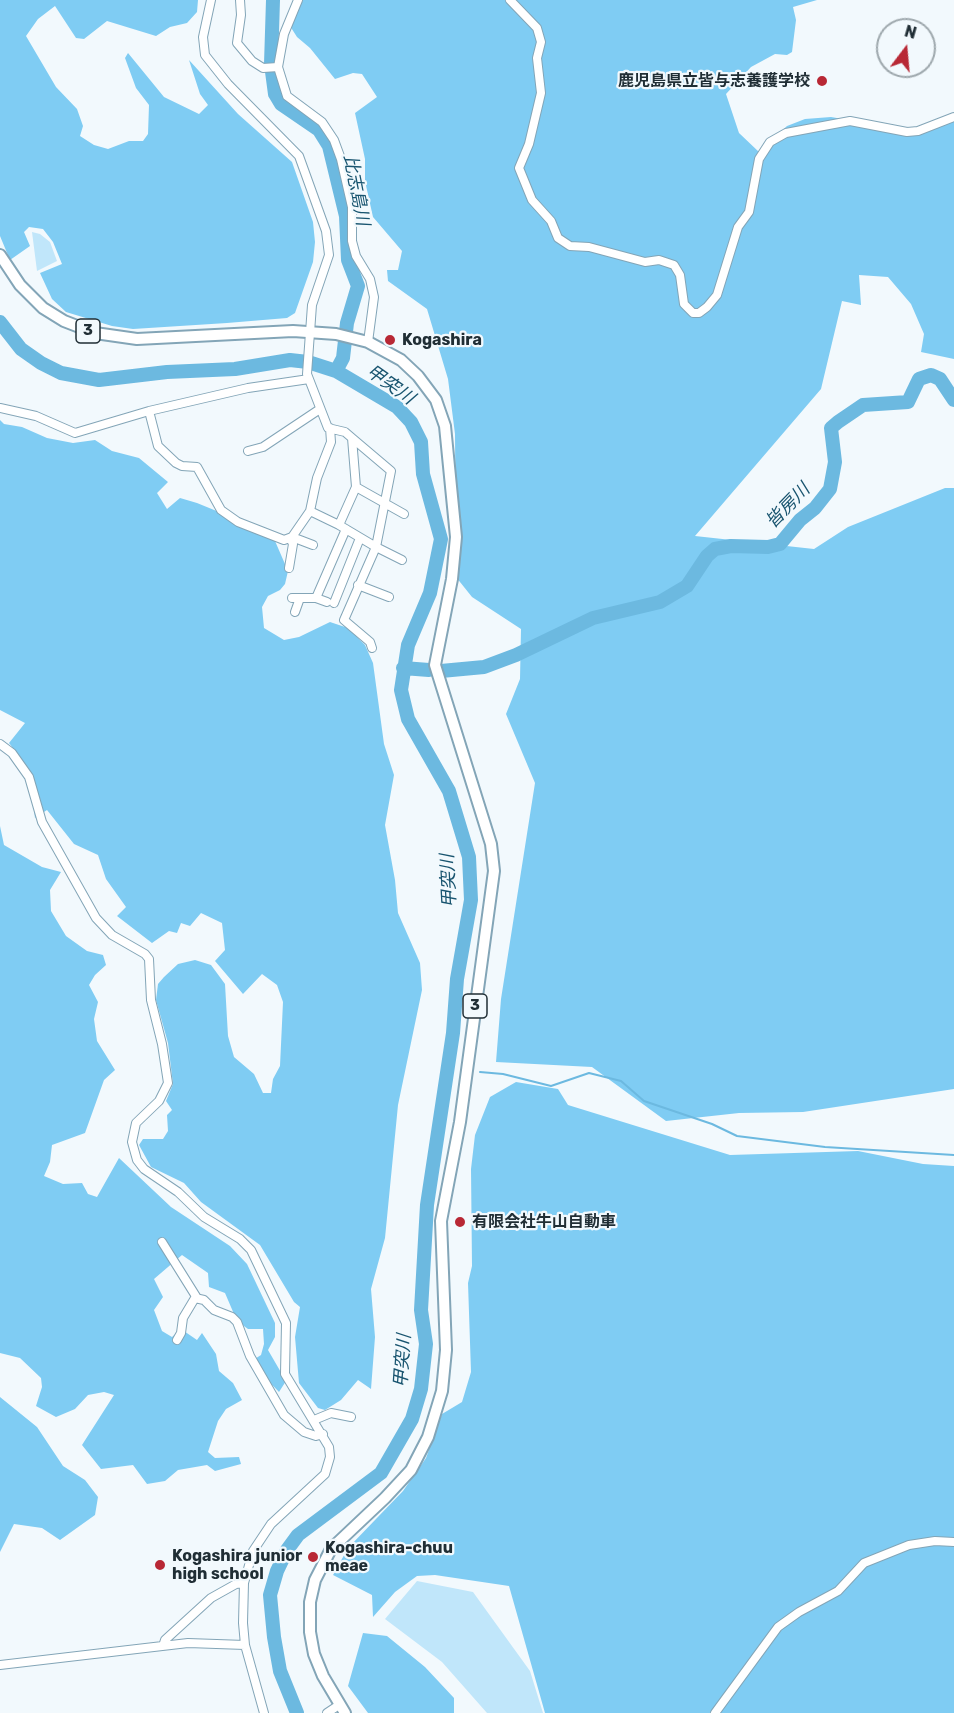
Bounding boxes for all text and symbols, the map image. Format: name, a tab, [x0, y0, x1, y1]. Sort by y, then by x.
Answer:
north arrow	[876, 18, 936, 78]
text: N	[902, 21, 919, 43]
place label: 鹿児島県立皆与志養護学校	[618, 71, 810, 91]
marker: 鹿児島県立皆与志養護学校	[815, 74, 829, 88]
water label: 比志島川	[339, 153, 373, 227]
road number: 3	[76, 319, 100, 343]
place label: Kogashira	[402, 330, 482, 350]
marker: Kogashira	[383, 333, 397, 347]
water label: 甲突川	[362, 361, 418, 409]
water label: 皆房川	[761, 479, 815, 533]
water label: 甲突川	[437, 853, 461, 909]
road number: 3	[463, 994, 487, 1018]
place label: 有限会社牛山自動車	[472, 1212, 616, 1232]
marker: 有限会社牛山自動車	[453, 1215, 467, 1229]
water label: 甲突川	[390, 1333, 416, 1389]
place label: Kogashira-chuu meae	[325, 1538, 453, 1576]
place label: Kogashira junior high school	[172, 1546, 302, 1584]
marker: Kogashira-chuu meae	[306, 1550, 320, 1564]
marker: Kogashira junior high school	[153, 1558, 167, 1572]

